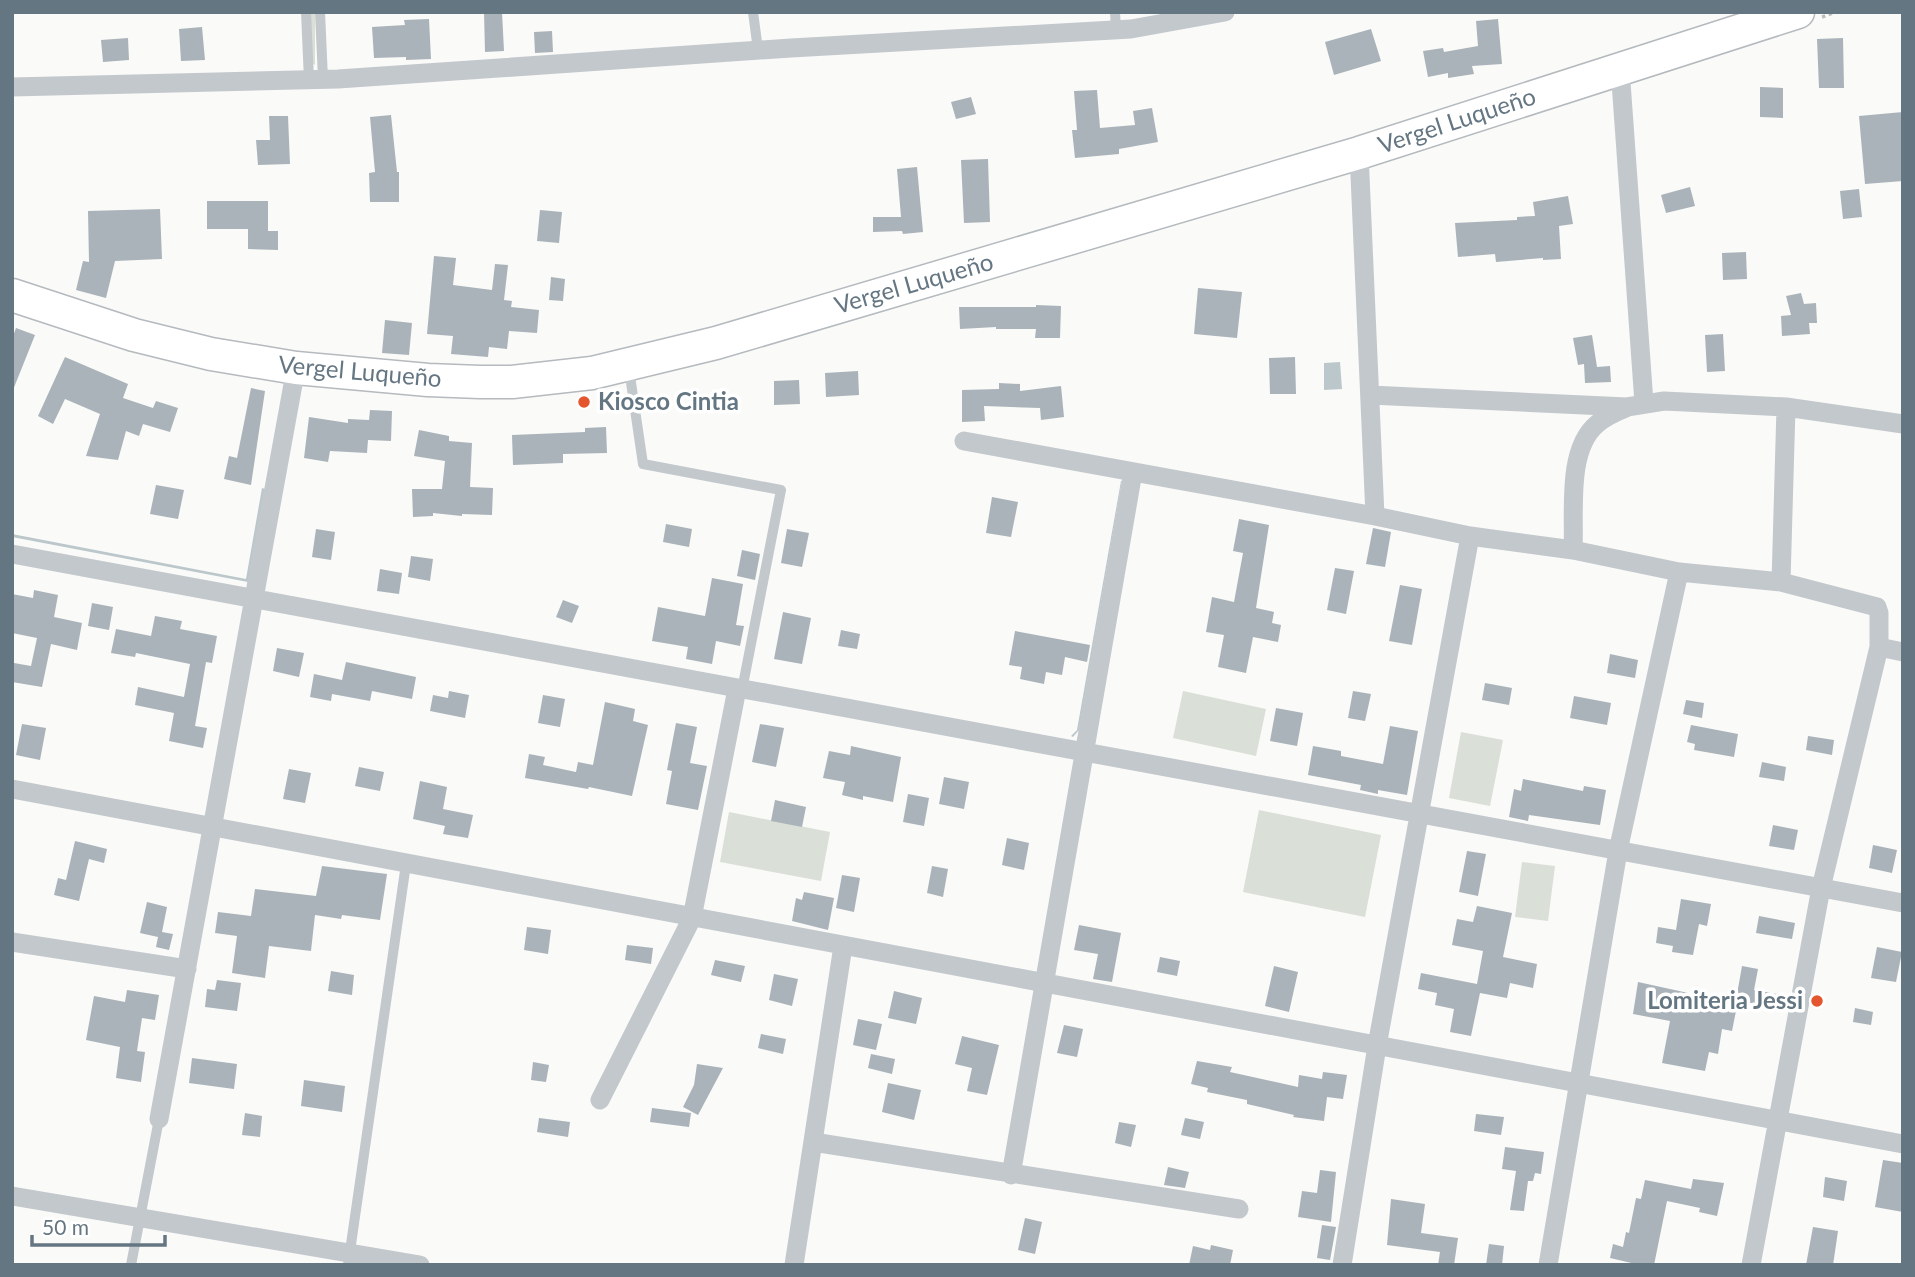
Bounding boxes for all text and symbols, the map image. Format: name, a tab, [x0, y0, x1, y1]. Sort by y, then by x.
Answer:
street label: Vergel Luqueño	[1374, 80, 1539, 159]
street label: Vergel Luqueño	[831, 246, 996, 319]
street label: Vergel Luqueño	[277, 349, 443, 392]
place label: Kiosco Cintia	[598, 386, 739, 415]
marker: Kiosco Cintia	[576, 394, 592, 410]
place label: Lomiteria Jessi	[1647, 985, 1803, 1014]
marker: Lomiteria Jessi	[1809, 993, 1825, 1009]
scale bar	[32, 1204, 164, 1248]
text: 50 m	[42, 1214, 89, 1239]

